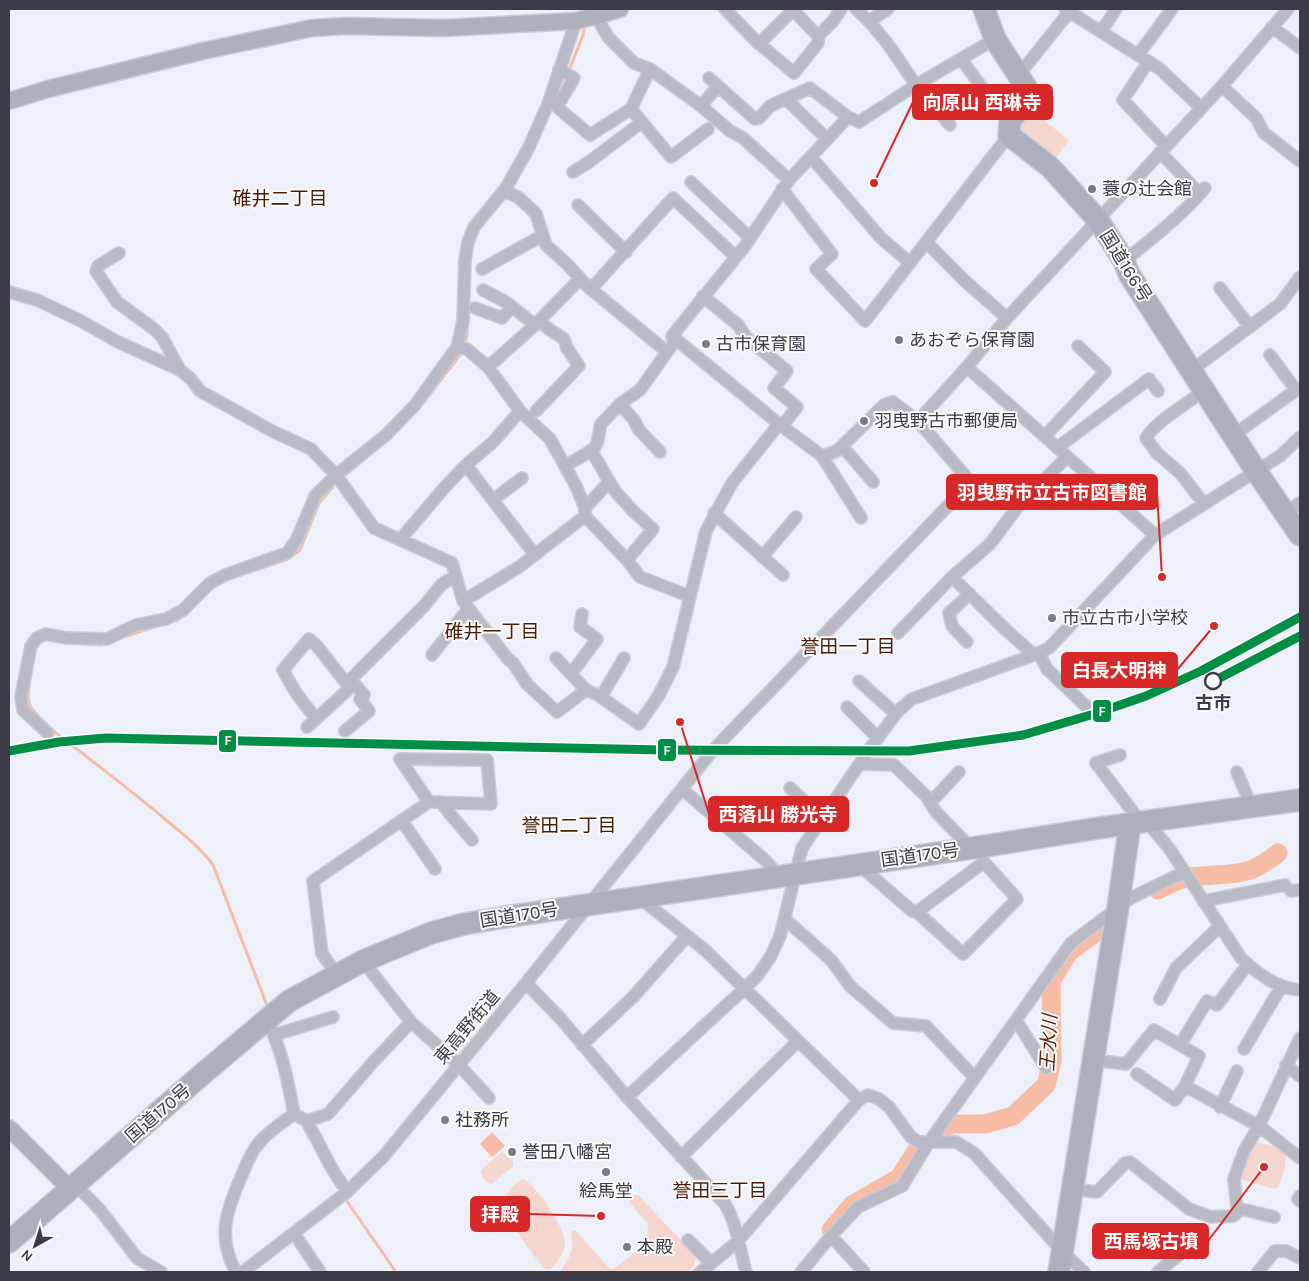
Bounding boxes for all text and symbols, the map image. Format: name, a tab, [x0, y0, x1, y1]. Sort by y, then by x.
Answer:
callout: 向原山 西琳寺	[913, 85, 1052, 119]
text: 向原山 西琳寺	[923, 92, 1041, 114]
place label: 蓑の辻会館	[1102, 178, 1192, 200]
marker: 蓑の辻会館	[1086, 183, 1098, 195]
district label: 碓井二丁目	[232, 188, 328, 210]
street label: 国道166号	[1095, 226, 1157, 306]
place label: あおぞら保育園	[909, 329, 1035, 351]
place label: 古市保育園	[716, 333, 806, 355]
marker: あおぞら保育園	[893, 334, 905, 346]
marker: 古市保育園	[700, 338, 712, 350]
place label: 羽曳野古市郵便局	[874, 410, 1018, 432]
marker: 羽曳野古市郵便局	[858, 415, 870, 427]
callout: 羽曳野市立古市図書館	[947, 475, 1157, 509]
text: 羽曳野市立古市図書館	[957, 482, 1147, 504]
place label: 市立古市小学校	[1062, 607, 1188, 629]
marker: 市立古市小学校	[1046, 612, 1058, 624]
district label: 碓井一丁目	[444, 621, 540, 643]
district label: 誉田一丁目	[800, 636, 896, 658]
callout: 白長大明神	[1062, 653, 1177, 687]
text: 白長大明神	[1071, 660, 1167, 682]
marker: 古市	[1204, 672, 1222, 690]
place label: 古市	[1195, 692, 1231, 714]
line badge: F	[1092, 699, 1112, 723]
text: F	[1098, 703, 1106, 720]
line badge: F	[218, 729, 237, 753]
text: F	[224, 732, 232, 749]
line badge: F	[657, 738, 677, 762]
text: F	[663, 742, 671, 759]
callout: 西落山 勝光寺	[709, 797, 848, 831]
text: 西落山 勝光寺	[719, 804, 837, 826]
district label: 誉田二丁目	[521, 815, 617, 837]
street label: 国道170号	[879, 839, 961, 871]
street label: 国道170号	[478, 898, 560, 932]
street label: 東高野街道	[430, 985, 504, 1069]
water label: 王水川	[1037, 1012, 1062, 1072]
street label: 国道170号	[121, 1079, 195, 1147]
place label: 社務所	[455, 1109, 509, 1131]
marker: 社務所	[439, 1114, 451, 1126]
place label: 誉田八幡宮	[522, 1141, 612, 1163]
marker: 誉田八幡宮	[506, 1146, 518, 1158]
marker: 絵馬堂	[600, 1166, 612, 1178]
place label: 絵馬堂	[579, 1180, 633, 1202]
district label: 誉田三丁目	[672, 1180, 768, 1202]
callout: 拝殿	[471, 1197, 529, 1231]
text: 拝殿	[481, 1204, 519, 1226]
north arrow	[10, 1221, 60, 1271]
callout: 西馬塚古墳	[1093, 1224, 1208, 1258]
text: 西馬塚古墳	[1103, 1231, 1199, 1253]
place label: 本殿	[637, 1236, 673, 1258]
marker: 本殿	[621, 1241, 633, 1253]
text: N	[18, 1246, 36, 1265]

